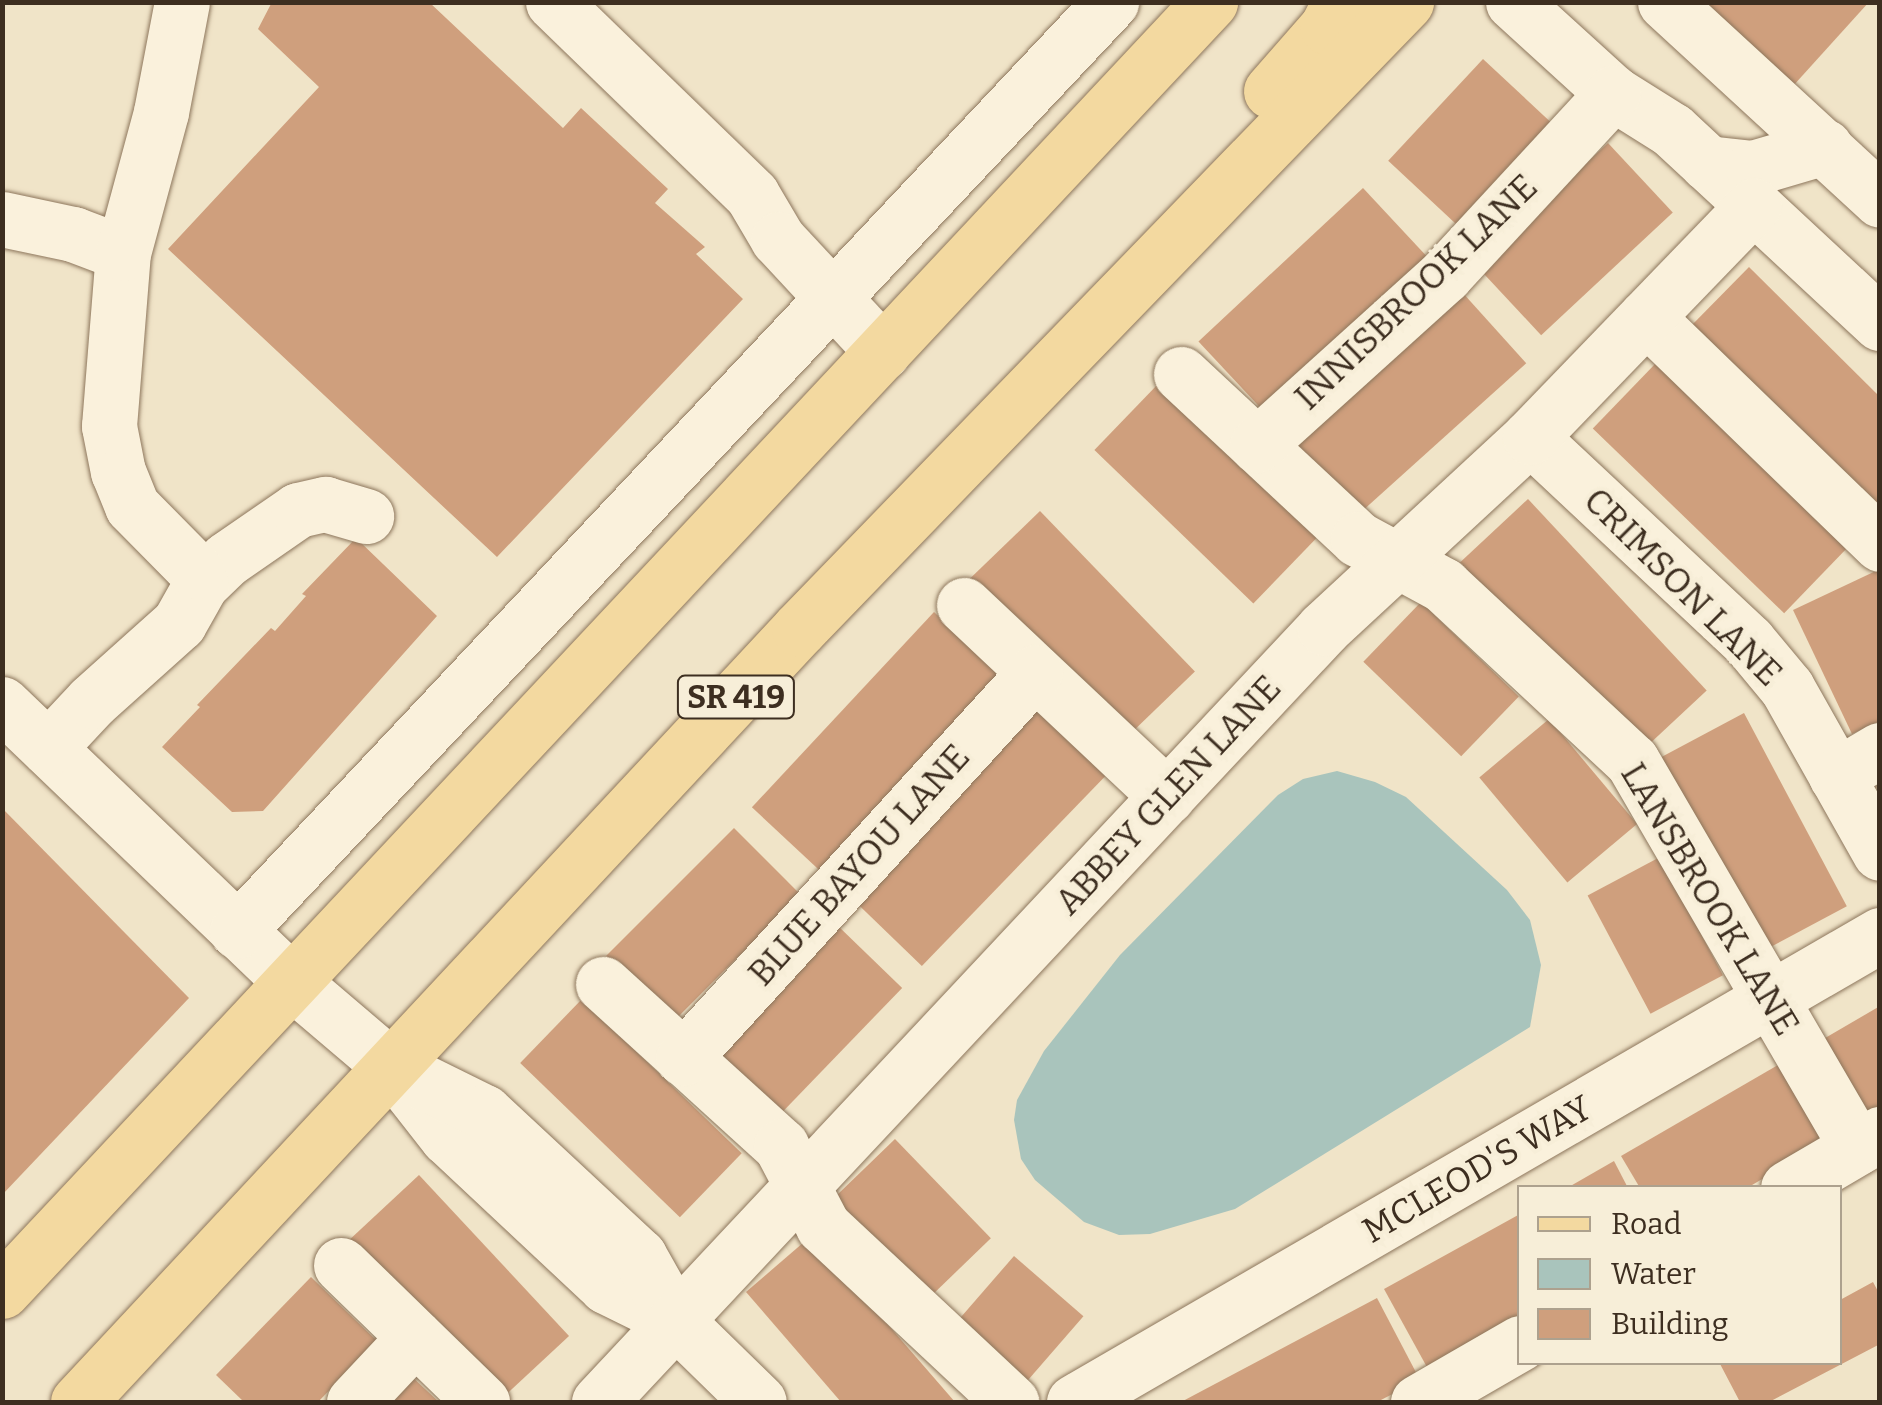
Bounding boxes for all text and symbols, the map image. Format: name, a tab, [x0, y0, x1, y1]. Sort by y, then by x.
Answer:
street label: INNISBROOK LANE	[1286, 166, 1546, 418]
street label: CRIMSON LANE	[1575, 479, 1791, 695]
street label: ABBEY GLEN LANE	[1047, 667, 1289, 923]
road number: SR 419	[676, 670, 796, 724]
street label: BLUE BAYOU LANE	[740, 736, 978, 994]
street label: LANSBROOK LANE	[1612, 755, 1808, 1043]
street label: MCLEOD'S WAY	[1355, 1086, 1599, 1252]
legend	[1517, 1185, 1842, 1365]
text: Road	[1611, 1206, 1682, 1242]
text: Water	[1611, 1256, 1696, 1292]
text: Building	[1611, 1306, 1729, 1342]

